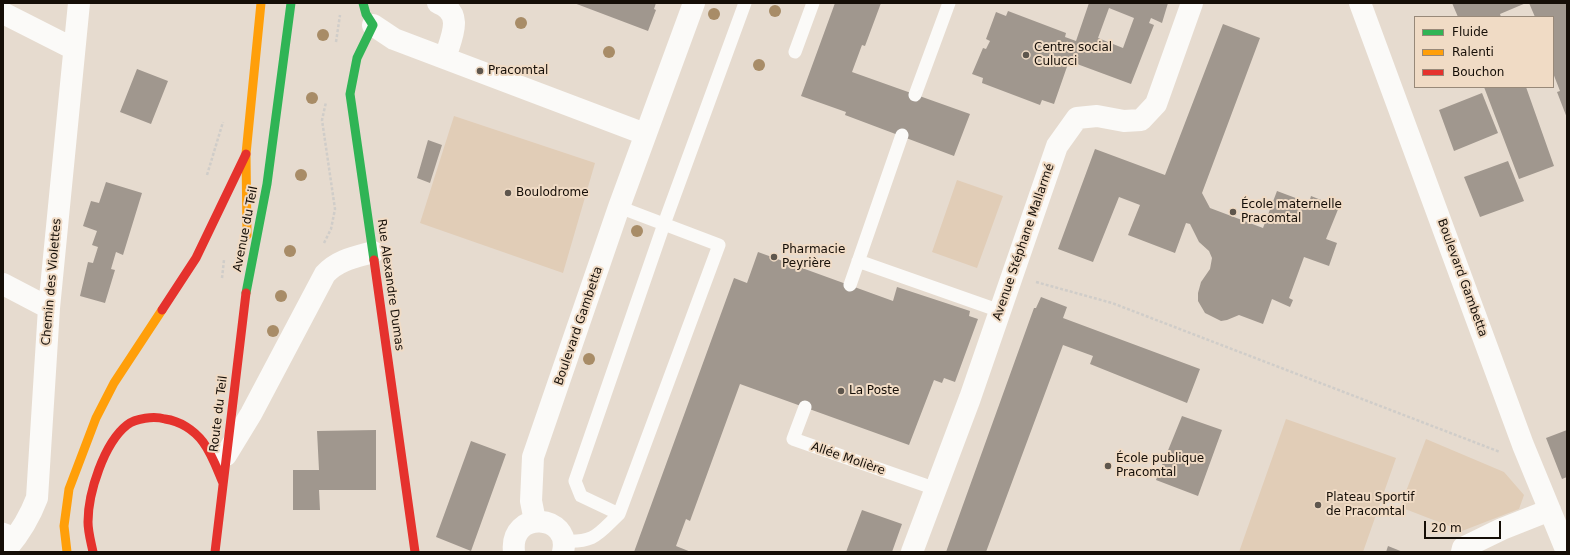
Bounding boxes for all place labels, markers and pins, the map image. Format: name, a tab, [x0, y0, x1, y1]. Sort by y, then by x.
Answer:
place label: Centre social Culucci	[1034, 41, 1112, 69]
marker: Centre social Culucci	[1021, 50, 1031, 60]
place label: Pracomtal	[488, 64, 548, 78]
marker: Pracomtal	[475, 66, 485, 76]
place label: Boulodrome	[516, 186, 589, 200]
marker: Boulodrome	[503, 188, 513, 198]
place label: École maternelle Pracomtal	[1241, 198, 1342, 226]
marker: École maternelle Pracomtal	[1228, 207, 1238, 217]
place label: Pharmacie Peyrière	[782, 243, 845, 271]
marker: Pharmacie Peyrière	[769, 252, 779, 262]
place label: La Poste	[849, 384, 899, 398]
marker: La Poste	[836, 386, 846, 396]
place label: École publique Pracomtal	[1116, 452, 1204, 480]
marker: École publique Pracomtal	[1103, 461, 1113, 471]
place label: Plateau Sportif de Pracomtal	[1326, 491, 1415, 519]
marker: Plateau Sportif de Pracomtal	[1313, 500, 1323, 510]

